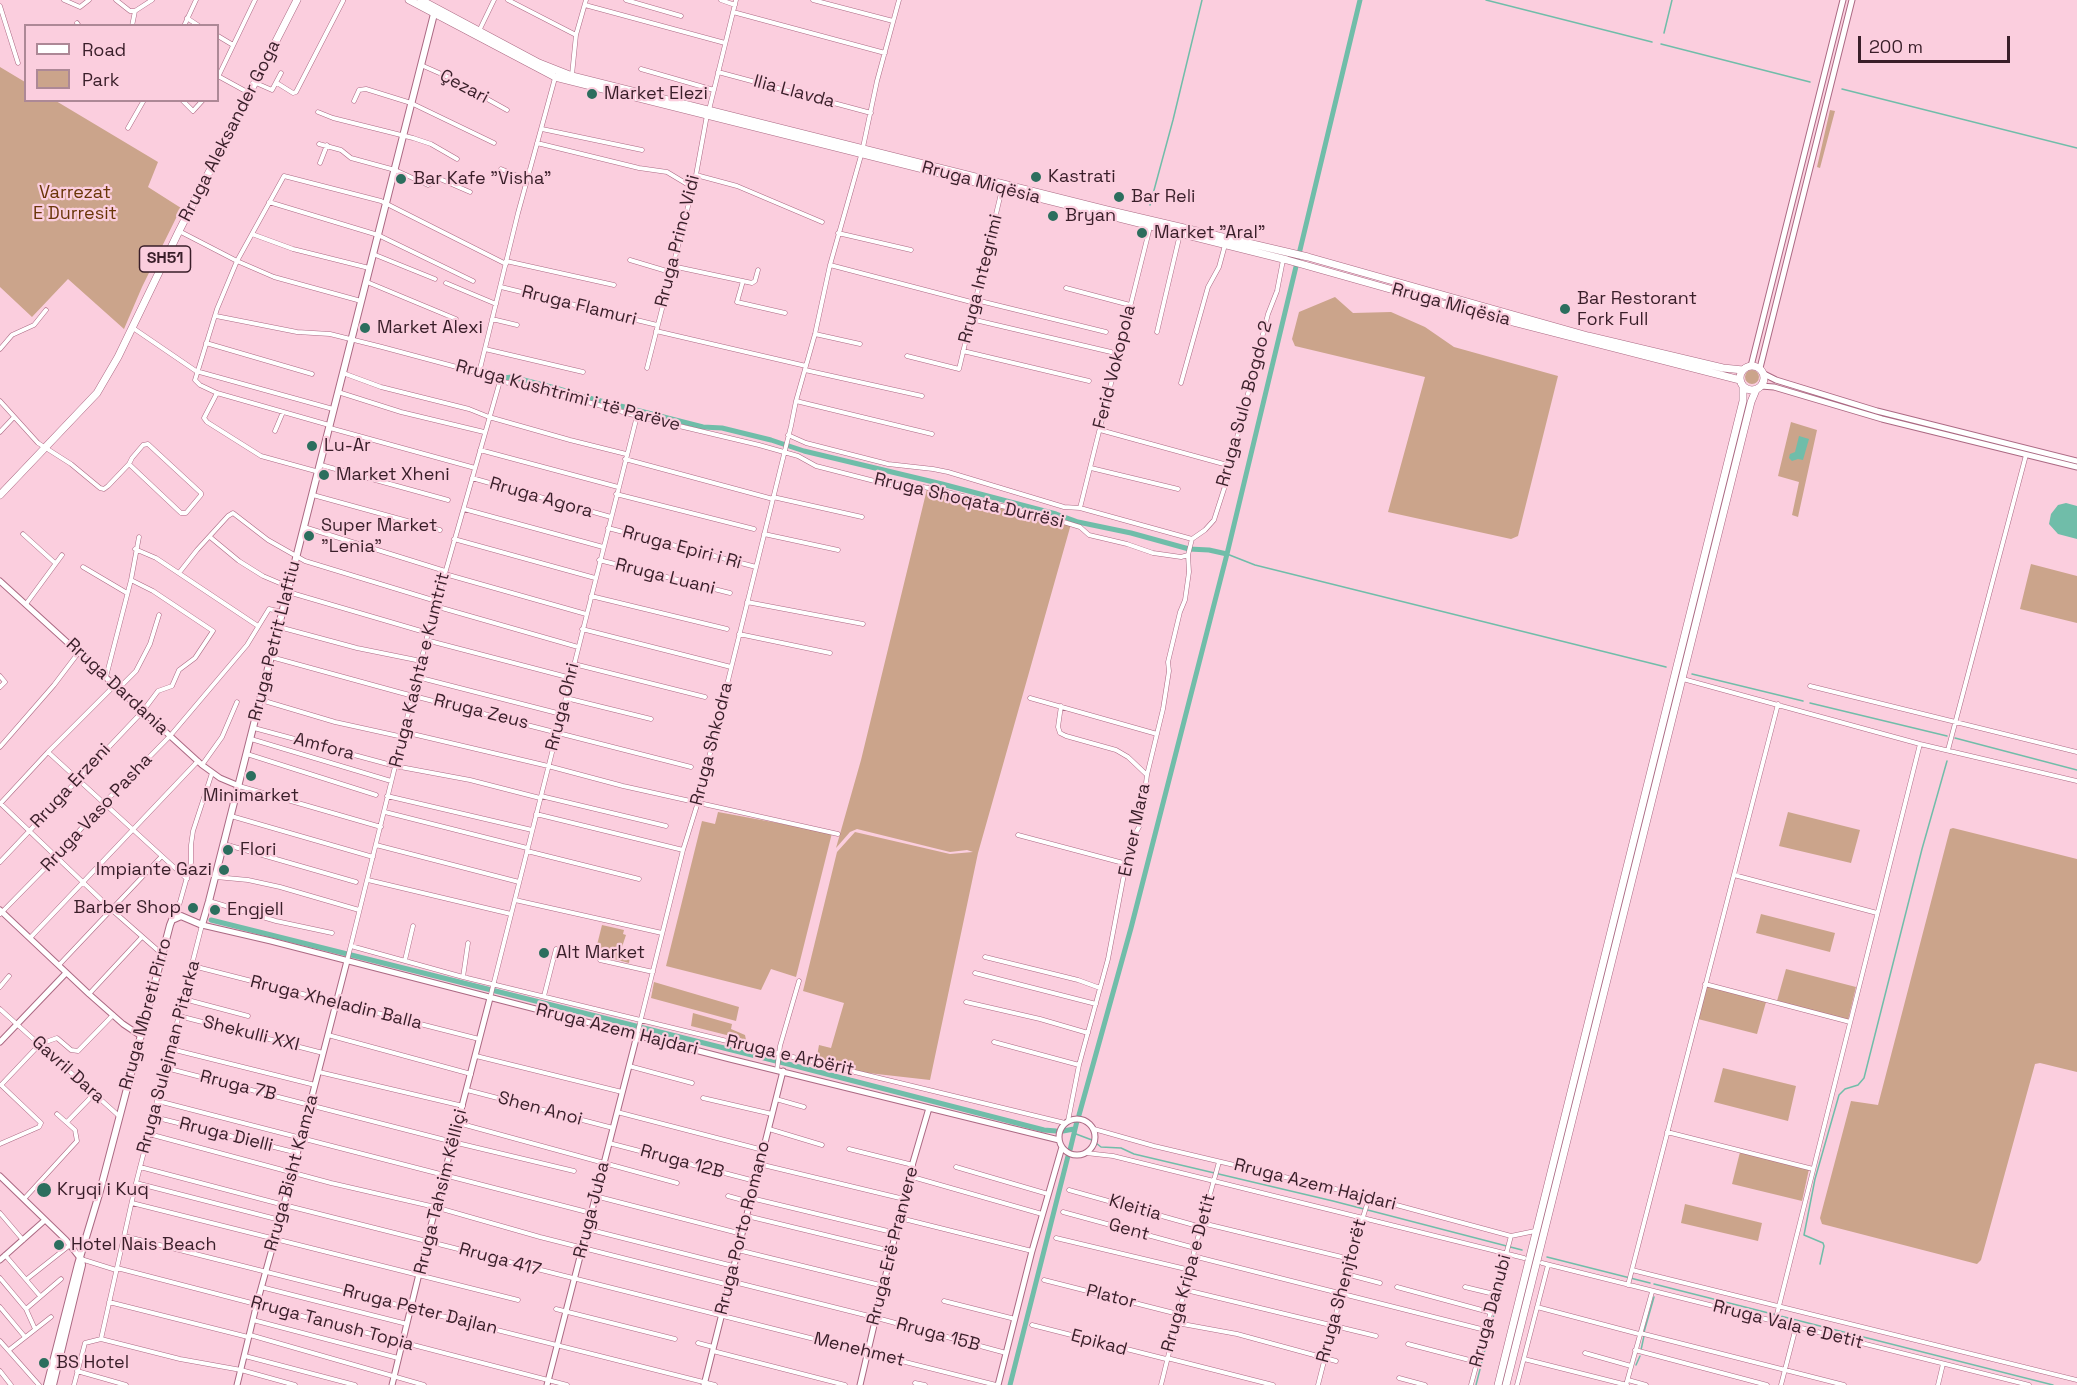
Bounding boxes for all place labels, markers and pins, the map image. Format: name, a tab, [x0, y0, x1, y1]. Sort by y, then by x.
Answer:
place label: Market Elezi	[604, 83, 708, 105]
marker: Market Elezi	[585, 87, 599, 101]
place label: Kastrati	[1048, 166, 1116, 188]
place label: Bar Kafe "Visha"	[413, 168, 551, 190]
marker: Kastrati	[1029, 170, 1043, 184]
marker: Bar Kafe "Visha"	[394, 172, 408, 186]
place label: Bar Reli	[1131, 186, 1195, 208]
marker: Bar Reli	[1112, 190, 1126, 204]
place label: Bryan	[1065, 205, 1116, 227]
marker: Bryan	[1046, 209, 1060, 223]
place label: Market "Aral"	[1154, 222, 1265, 244]
marker: Market "Aral"	[1135, 226, 1149, 240]
place label: Bar Restorant Fork Full	[1577, 288, 1697, 330]
marker: Bar Restorant Fork Full	[1558, 302, 1572, 316]
place label: Market Alexi	[377, 317, 483, 339]
marker: Market Alexi	[358, 321, 372, 335]
place label: Lu-Ar	[324, 435, 371, 457]
marker: Lu-Ar	[305, 439, 319, 453]
place label: Market Xheni	[336, 464, 450, 486]
marker: Market Xheni	[317, 468, 331, 482]
place label: Super Market "Lenia"	[321, 515, 437, 558]
marker: Super Market "Lenia"	[302, 529, 316, 543]
marker: Minimarket	[244, 769, 258, 783]
place label: Minimarket	[203, 785, 299, 807]
place label: Flori	[240, 839, 276, 861]
marker: Flori	[221, 843, 235, 857]
place label: Impiante Gazi	[96, 859, 212, 881]
marker: Impiante Gazi	[217, 863, 231, 877]
place label: Barber Shop	[74, 897, 181, 919]
place label: Engjell	[227, 899, 284, 921]
marker: Barber Shop	[186, 901, 200, 915]
marker: Engjell	[208, 903, 222, 917]
place label: Alt Market	[556, 942, 645, 964]
marker: Alt Market	[537, 946, 551, 960]
place label: Kryqi i Kuq	[57, 1179, 149, 1201]
marker: Kryqi i Kuq	[35, 1181, 53, 1199]
place label: Hotel Nais Beach	[71, 1234, 217, 1256]
marker: Hotel Nais Beach	[52, 1238, 66, 1252]
place label: BS Hotel	[56, 1352, 129, 1374]
marker: BS Hotel	[37, 1356, 51, 1370]

